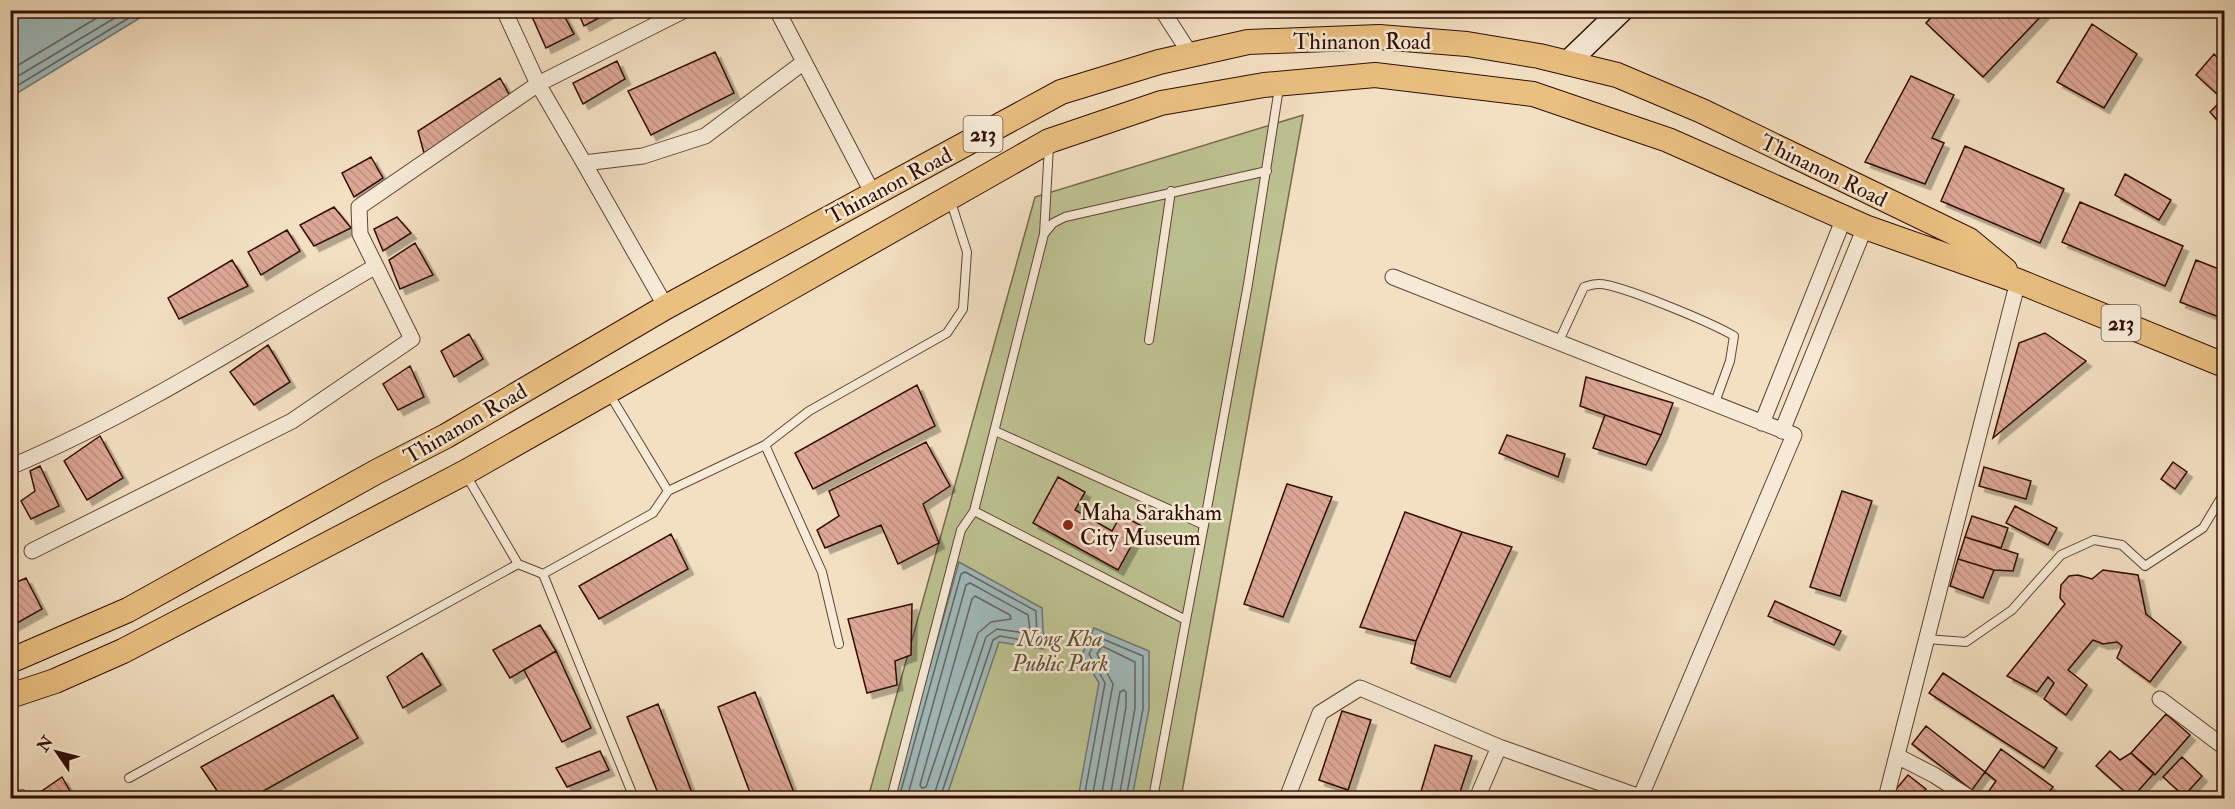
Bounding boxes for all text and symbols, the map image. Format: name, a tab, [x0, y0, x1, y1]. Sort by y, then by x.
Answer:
street label: Thinanon Road	[1293, 28, 1431, 56]
road number: 213	[964, 116, 1002, 152]
street label: Thinanon Road	[1755, 128, 1892, 214]
street label: Thinanon Road	[822, 141, 957, 231]
road number: 213	[2102, 305, 2140, 341]
street label: Thinanon Road	[399, 377, 532, 470]
place label: Maha Sarakham City Museum	[1080, 499, 1222, 552]
marker: Maha Sarakham City Museum	[1061, 518, 1075, 532]
park label: Nong Kha Public Park	[1011, 625, 1108, 678]
north arrow	[27, 722, 87, 782]
text: N	[33, 732, 58, 756]

